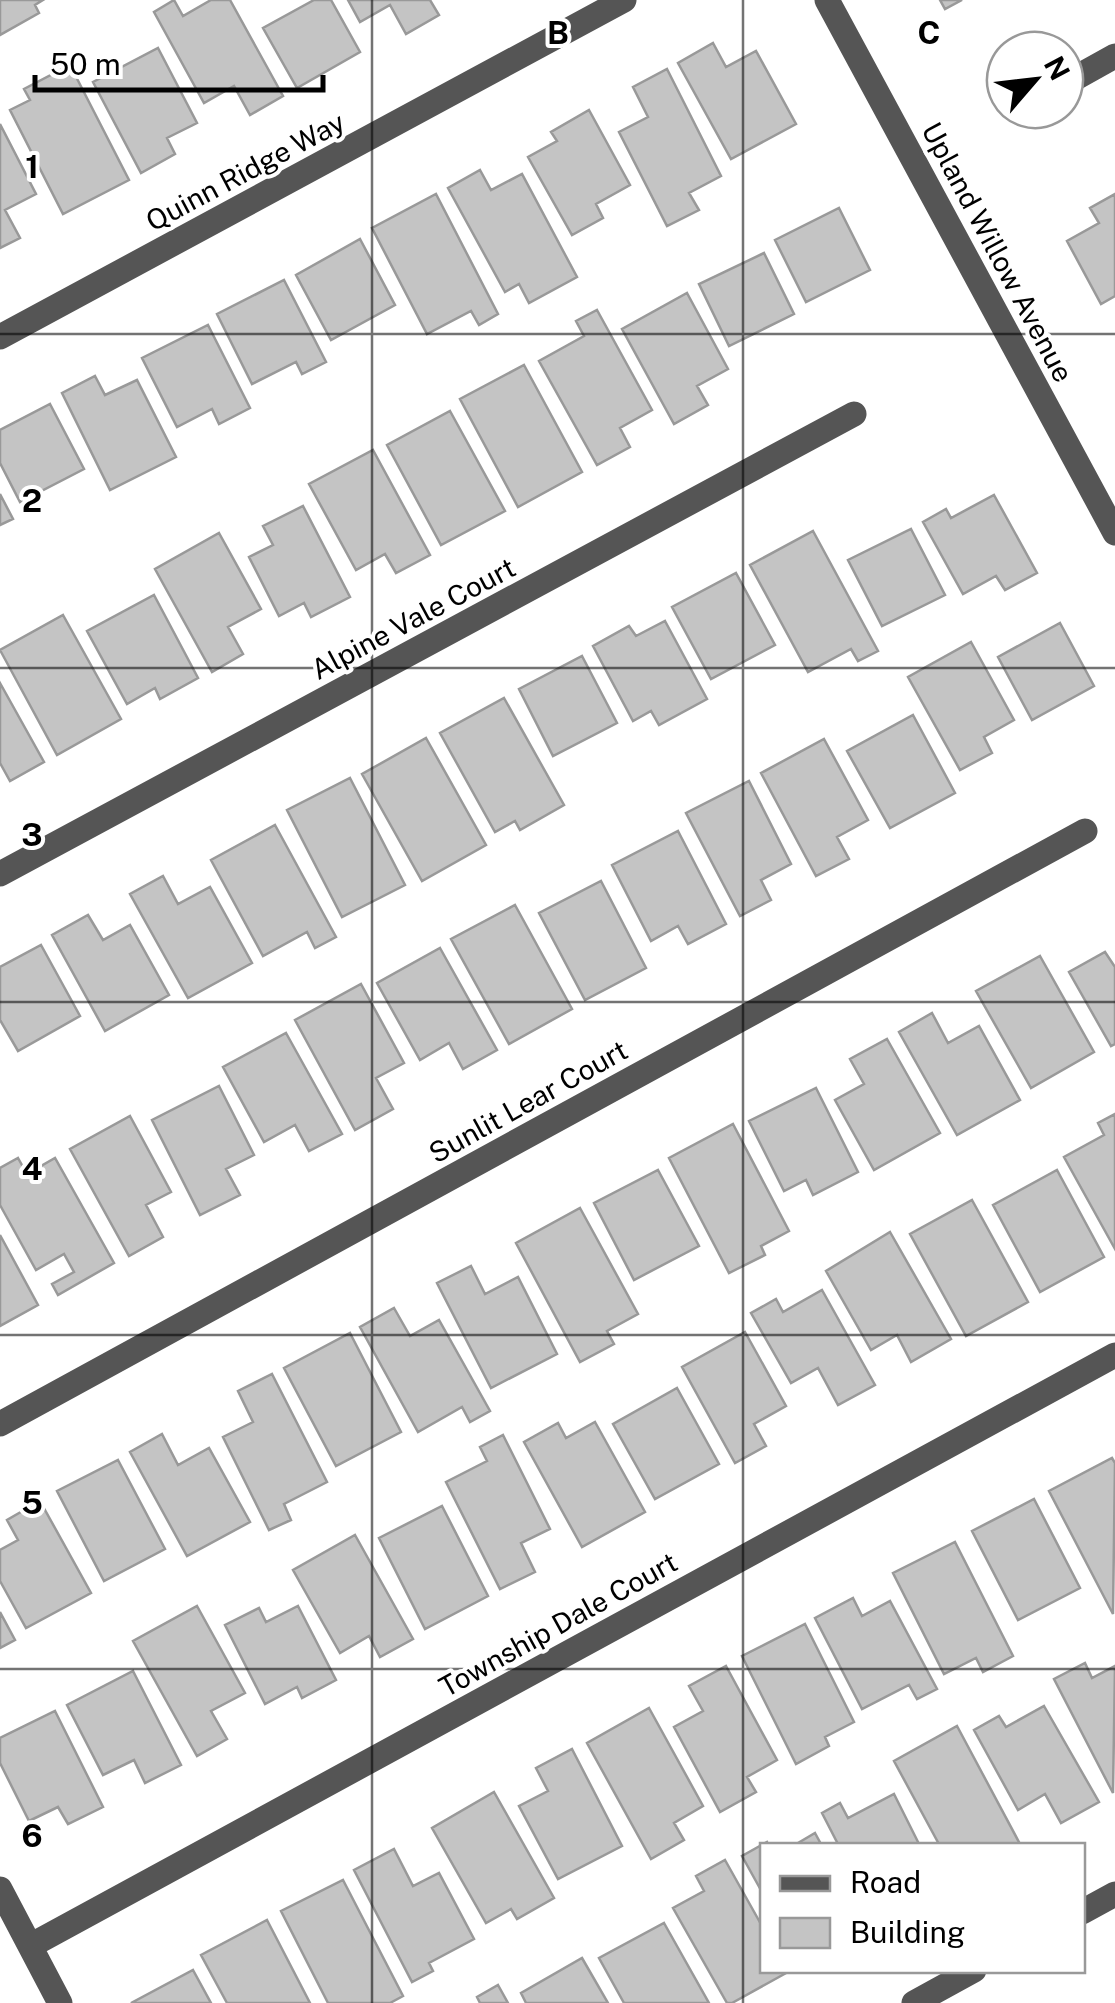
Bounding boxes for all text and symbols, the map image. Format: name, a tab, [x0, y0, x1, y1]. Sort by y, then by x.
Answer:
text: B	[547, 14, 569, 51]
text: C	[918, 14, 940, 51]
scale bar	[35, 30, 322, 92]
north arrow	[985, 30, 1085, 130]
text: 50 m	[50, 46, 121, 82]
text: N	[1038, 51, 1077, 85]
street label: Quinn Ridge Way	[140, 105, 350, 237]
street label: Upland Willow Avenue	[916, 117, 1080, 387]
text: 1	[25, 148, 39, 185]
text: 2	[22, 482, 42, 519]
street label: Alpine Vale Court	[305, 550, 521, 686]
text: 3	[21, 816, 43, 853]
street label: Sunlit Lear Court	[423, 1033, 633, 1169]
text: 4	[22, 1150, 43, 1187]
text: 5	[21, 1484, 43, 1521]
street label: Township Dale Court	[433, 1545, 683, 1703]
text: 6	[21, 1817, 43, 1854]
legend	[760, 1843, 1085, 1973]
text: Road	[850, 1864, 921, 1900]
text: Building	[850, 1914, 965, 1950]

